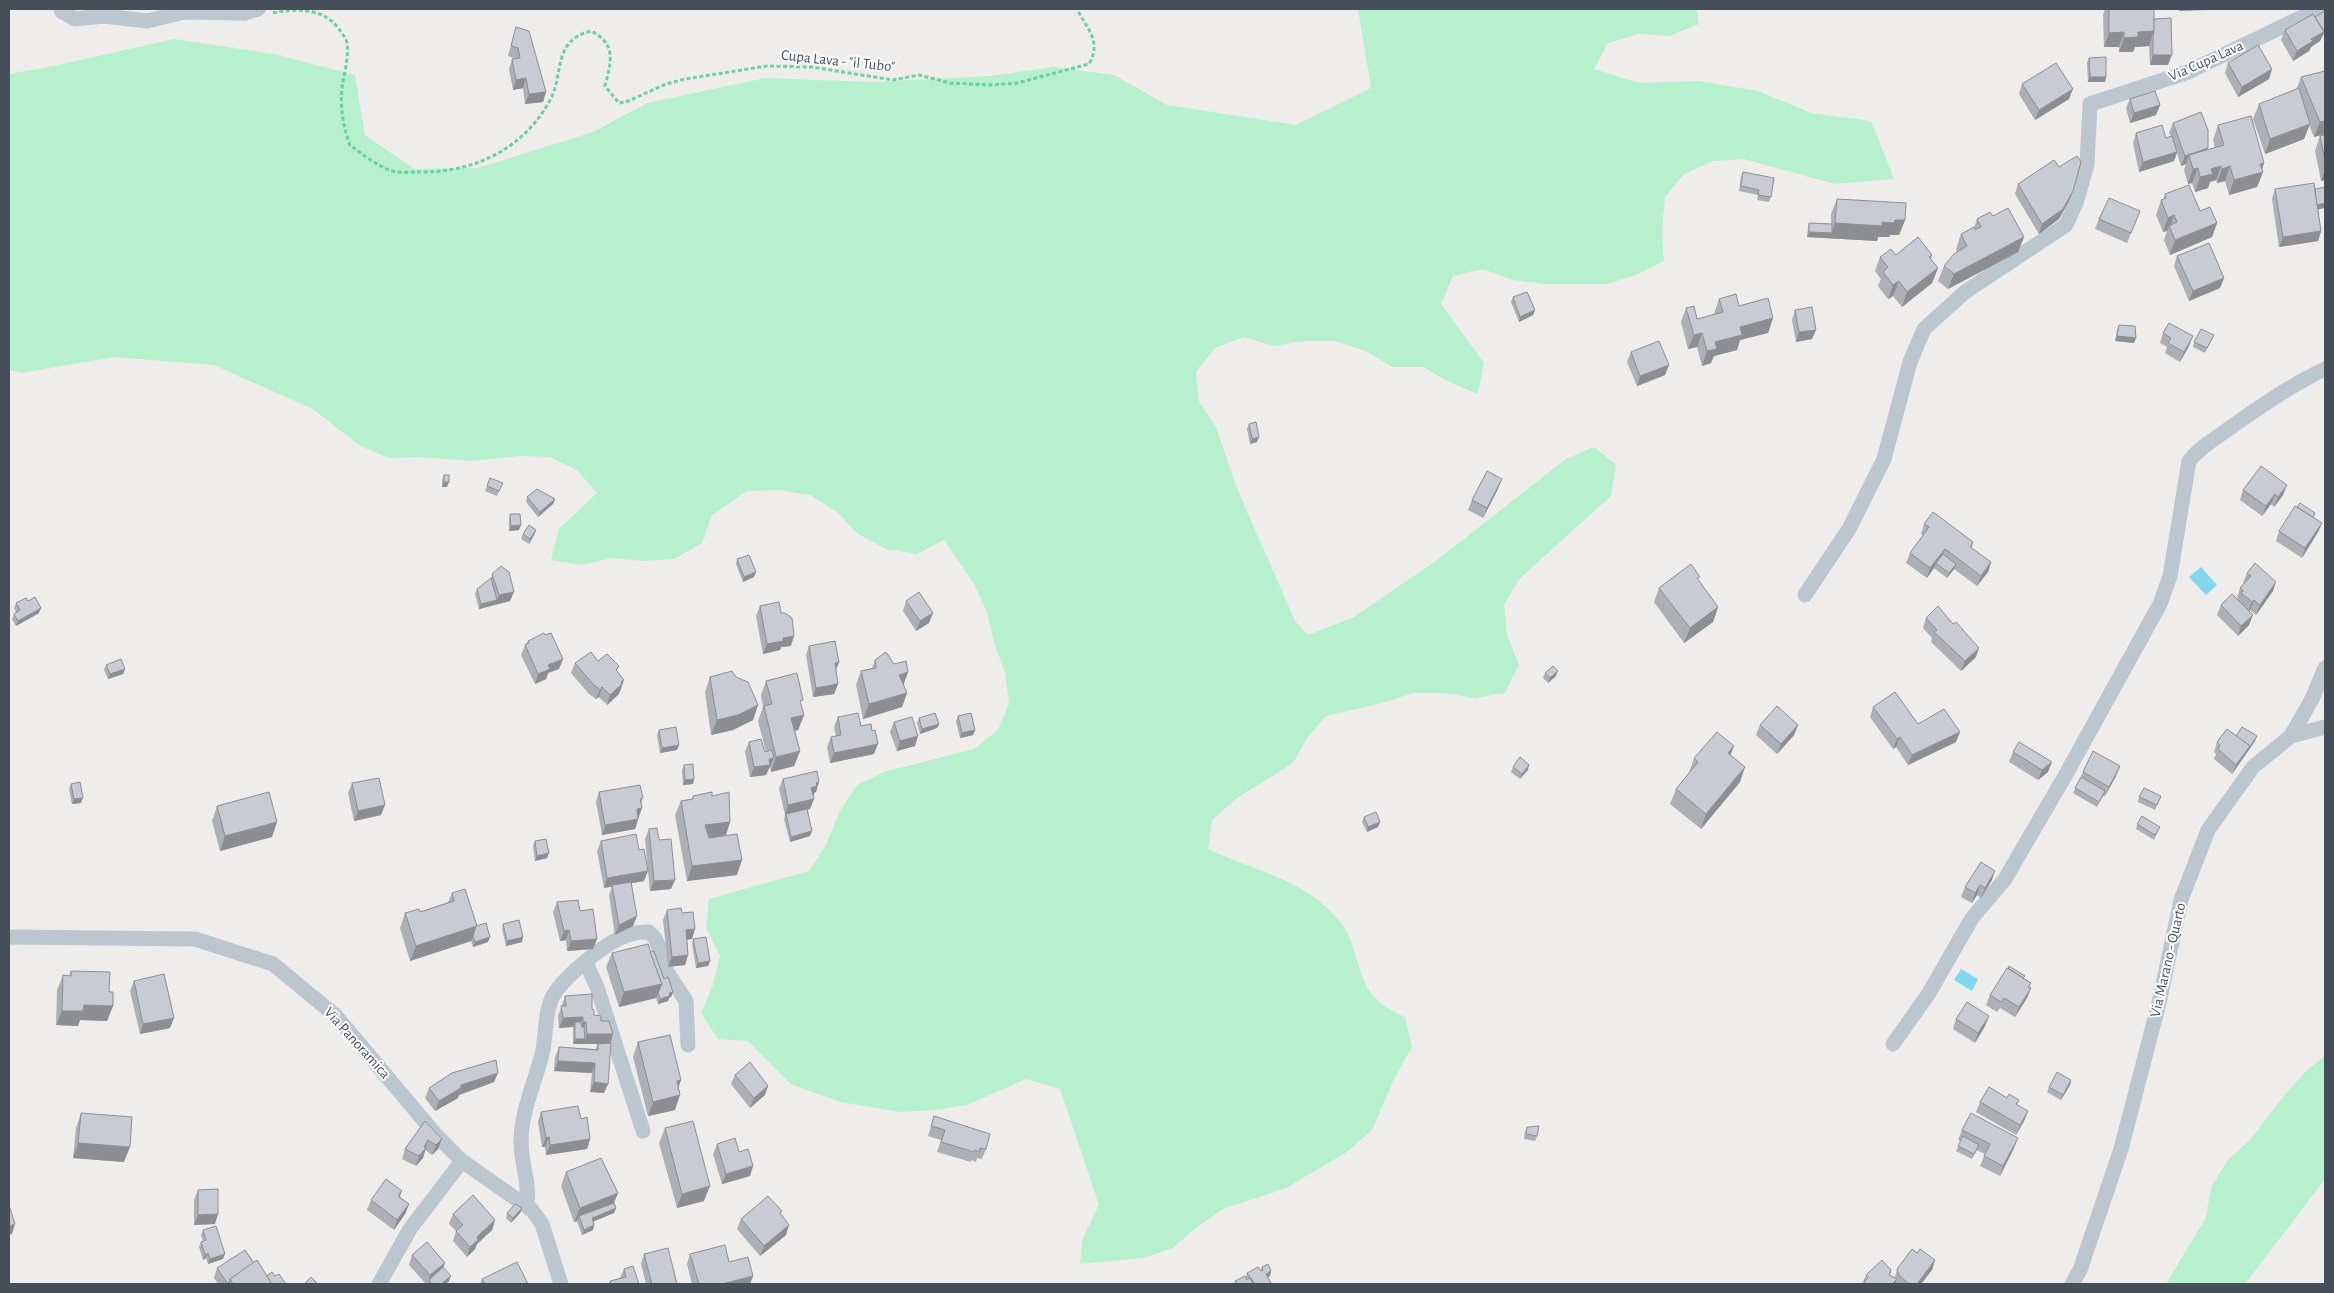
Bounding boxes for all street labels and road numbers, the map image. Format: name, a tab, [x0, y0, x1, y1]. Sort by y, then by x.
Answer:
street label: Via Cupa Lava	[2166, 38, 2246, 84]
street label: Cupa Lava - "il Tubo"	[780, 48, 896, 74]
street label: Via Marano - Quarto	[2148, 901, 2188, 1019]
street label: Via Panoramica	[321, 1004, 393, 1082]

